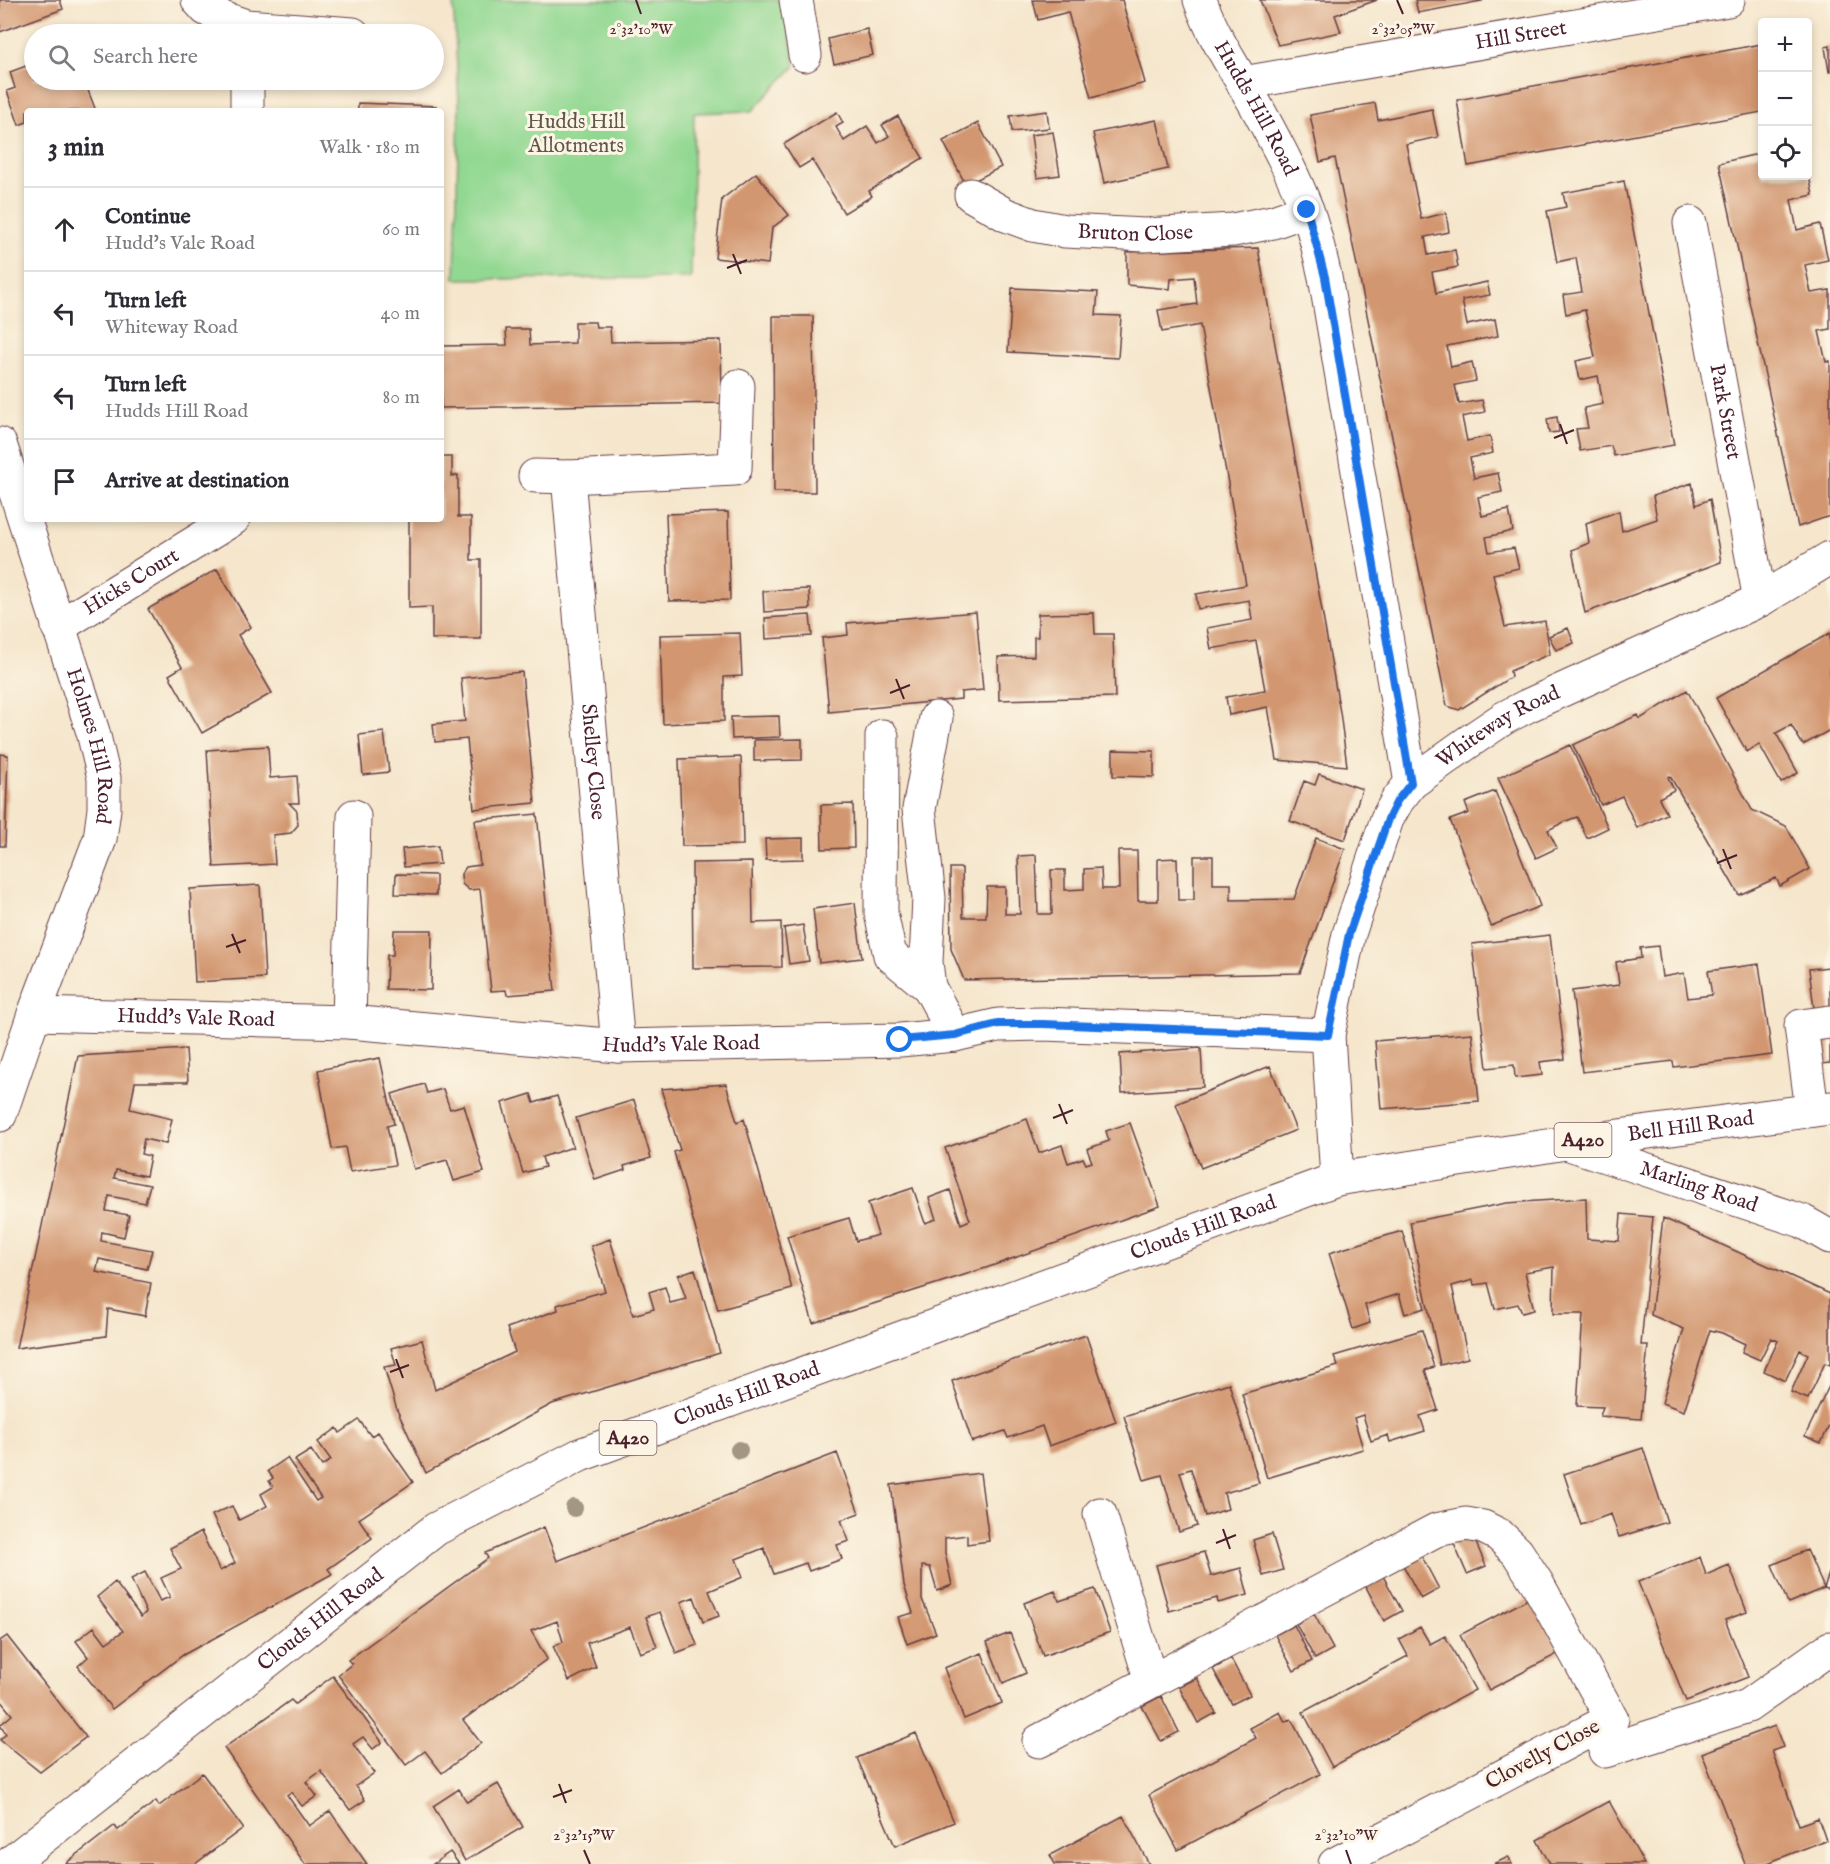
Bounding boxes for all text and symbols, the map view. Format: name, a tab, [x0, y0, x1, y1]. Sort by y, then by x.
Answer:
street label: Hill Street	[1473, 14, 1569, 56]
map controls	[1758, 18, 1812, 180]
button: +	[1758, 18, 1812, 72]
text: 2°32'10"W	[609, 20, 673, 39]
text: 2°32'05"W	[1371, 20, 1435, 39]
search box	[24, 24, 444, 90]
street label: Hudds Hill Road	[1207, 36, 1304, 181]
icon: search	[45, 41, 78, 74]
text: Search here	[93, 43, 198, 71]
button: −	[1758, 72, 1812, 126]
park label: Hudds Hill Allotments	[527, 109, 625, 160]
button: locate	[1758, 126, 1812, 180]
text: 3 min	[48, 131, 104, 164]
text: Walk · 180 m	[319, 135, 420, 160]
route end	[1293, 196, 1319, 222]
text: Continue	[105, 203, 191, 231]
icon: ahead	[48, 213, 81, 246]
text: 60 m	[382, 217, 420, 242]
street label: Bruton Close	[1077, 218, 1194, 249]
text: Hudd's Vale Road	[105, 231, 255, 256]
text: Turn left	[105, 287, 187, 315]
icon: left	[48, 297, 81, 330]
text: 40 m	[381, 301, 420, 326]
text: Whiteway Road	[105, 315, 238, 340]
street label: Park Street	[1703, 362, 1747, 462]
text: Turn left	[105, 371, 187, 399]
icon: left	[48, 381, 81, 414]
text: 80 m	[383, 385, 420, 410]
text: Hudds Hill Road	[105, 399, 248, 424]
icon: arrive	[48, 465, 81, 498]
text: Arrive at destination	[105, 467, 289, 495]
street label: Hicks Court	[78, 542, 184, 622]
street label: Holmes Hill Road	[60, 665, 118, 826]
street label: Whiteway Road	[1431, 679, 1565, 774]
street label: Shelley Close	[574, 703, 612, 821]
street label: Hudd's Vale Road	[117, 1003, 276, 1034]
route start	[886, 1026, 912, 1052]
street label: Hudd's Vale Road	[601, 1029, 761, 1060]
street label: Bell Hill Road	[1626, 1105, 1756, 1148]
road number: A420	[1554, 1123, 1612, 1157]
street label: Marling Road	[1636, 1155, 1762, 1219]
street label: Clouds Hill Road	[1127, 1189, 1281, 1267]
street label: Clouds Hill Road	[670, 1355, 824, 1433]
road number: A420	[600, 1421, 656, 1455]
street label: Clouds Hill Road	[252, 1561, 390, 1677]
street label: Clovelly Close	[1481, 1713, 1605, 1796]
text: 2°32'15"W	[553, 1826, 615, 1845]
text: 2°32'10"W	[1314, 1826, 1378, 1845]

